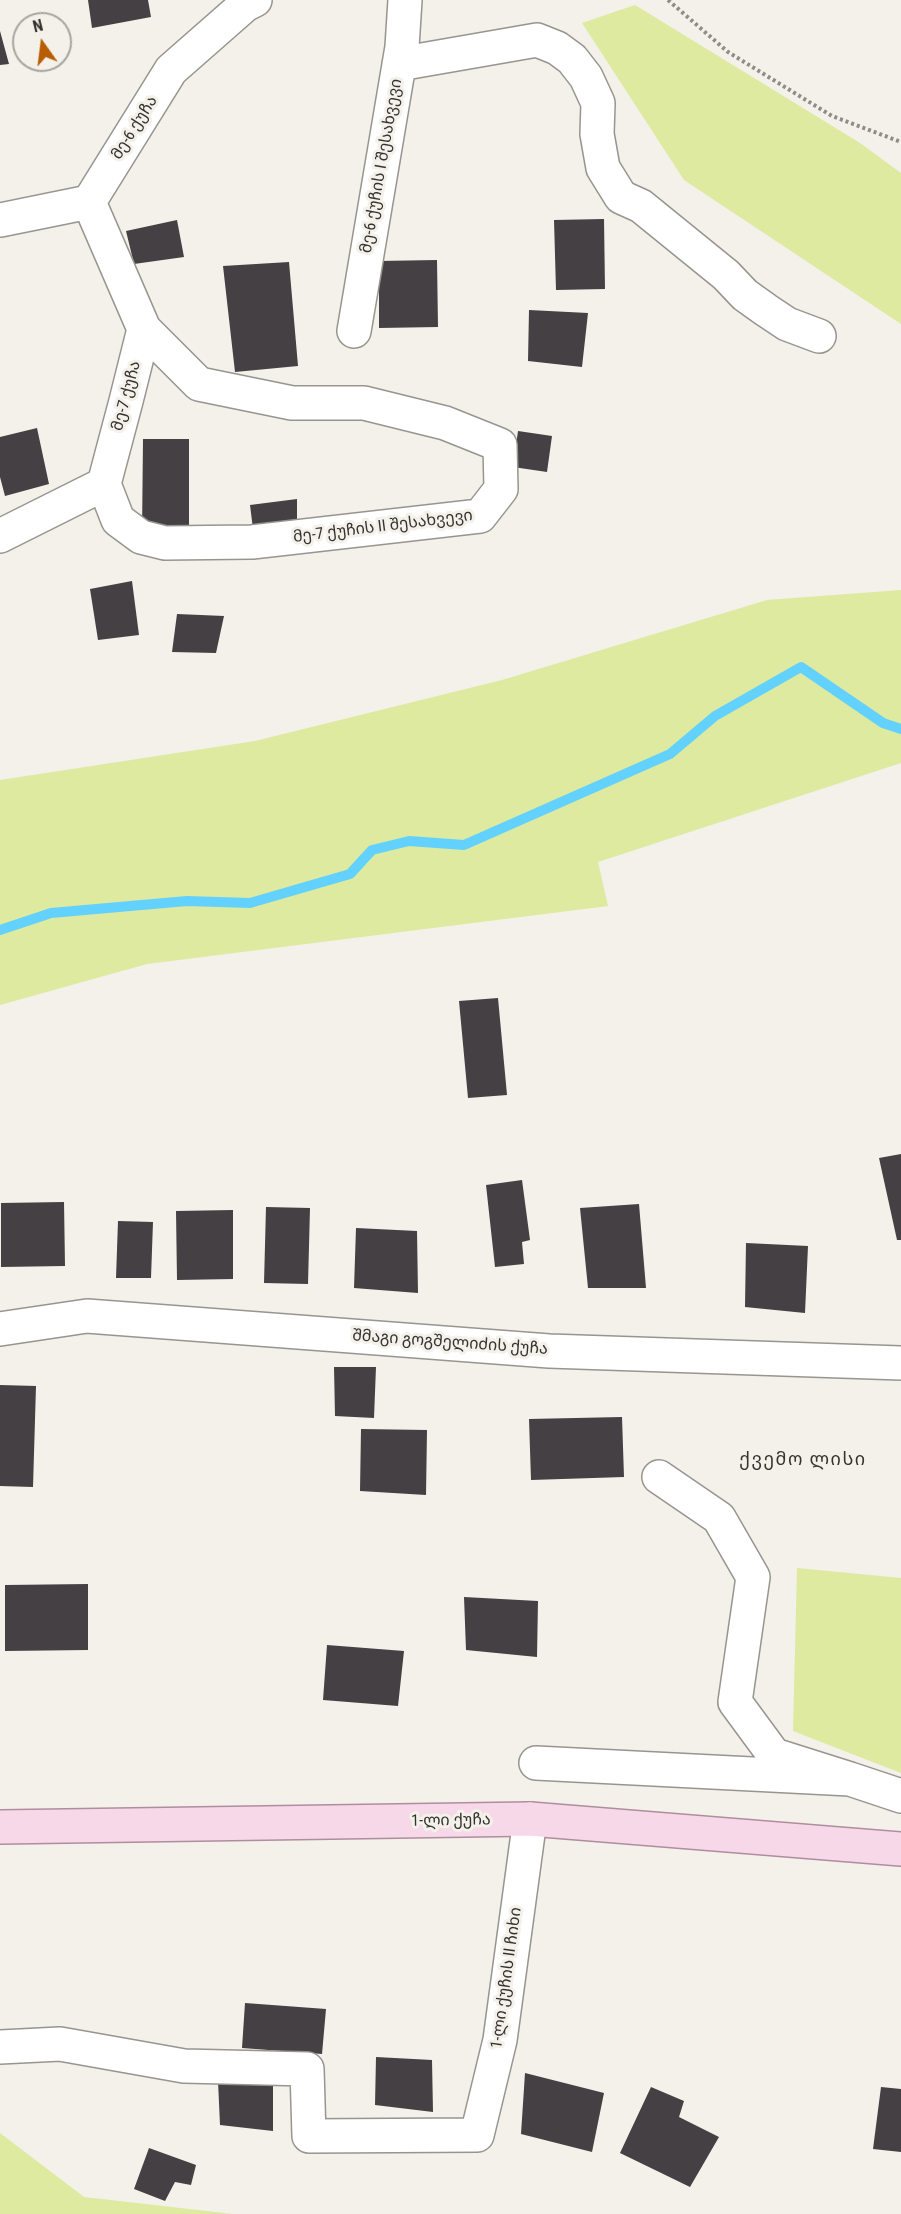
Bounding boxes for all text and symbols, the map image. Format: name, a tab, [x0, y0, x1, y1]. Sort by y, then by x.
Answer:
north arrow	[12, 12, 72, 72]
text: N	[31, 16, 45, 36]
street label: მე-6 ქუჩის I შესახვევი	[357, 77, 407, 255]
street label: მე-6 ქუჩა	[108, 93, 162, 163]
street label: მე-7 ქუჩა	[108, 359, 146, 433]
street label: მე-7 ქუჩის II შესახვევი	[292, 506, 474, 548]
street label: შმაგი გოგშელიძის ქუჩა	[352, 1327, 548, 1359]
district label: ქვემო ლისი	[739, 1449, 867, 1471]
street label: 1-ლი ქუჩა	[411, 1811, 491, 1831]
street label: 1-ლი ქუჩის II ჩიხი	[488, 1906, 526, 2050]

